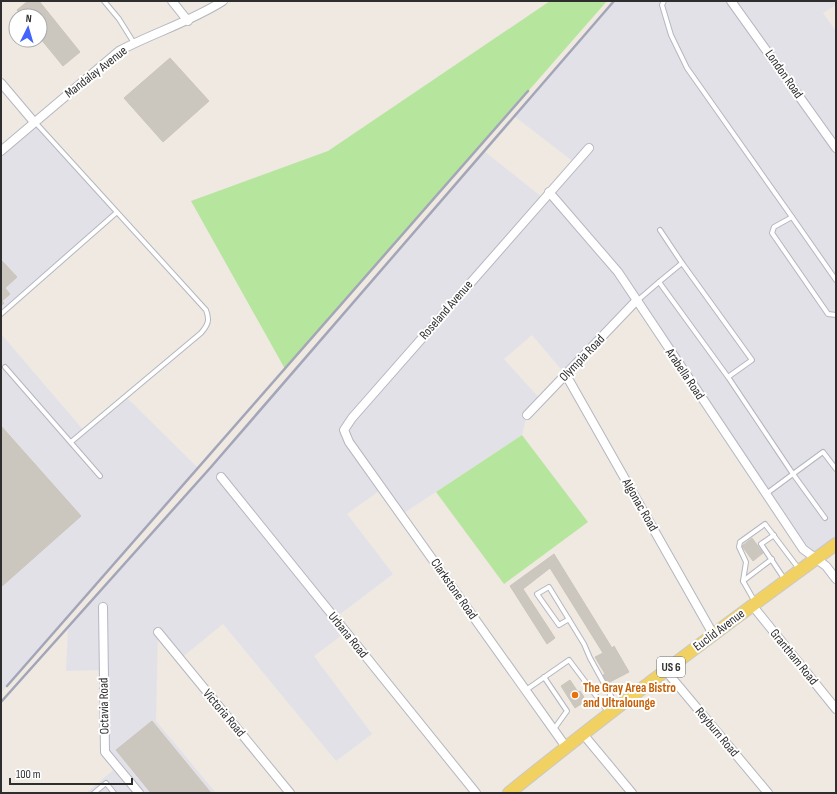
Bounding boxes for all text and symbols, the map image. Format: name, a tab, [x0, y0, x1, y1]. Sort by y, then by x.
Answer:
north arrow	[8, 8, 48, 48]
text: N	[25, 12, 32, 25]
street label: Mandalay Avenue	[62, 43, 130, 101]
street label: London Road	[761, 47, 807, 101]
street label: Roseland Avenue	[416, 277, 476, 343]
street label: Olympia Road	[556, 331, 608, 385]
street label: Arabella Road	[661, 344, 708, 403]
street label: Algonac Road	[618, 475, 661, 534]
street label: Clarkstone Road	[427, 555, 481, 623]
street label: Euclid Avenue	[690, 605, 748, 655]
street label: Urbana Road	[325, 609, 371, 661]
street label: Grantham Road	[767, 626, 821, 688]
road number: US 6	[657, 657, 685, 677]
street label: Octavia Road	[96, 678, 112, 734]
place label: The Gray Area Bistro and Ultralounge	[583, 680, 676, 711]
street label: Victoria Road	[199, 686, 249, 740]
marker: The Gray Area Bistro and Ultralounge	[570, 690, 580, 700]
street label: Reyburn Road	[692, 704, 742, 760]
scale bar	[10, 760, 132, 786]
text: 100 m	[16, 767, 41, 782]

